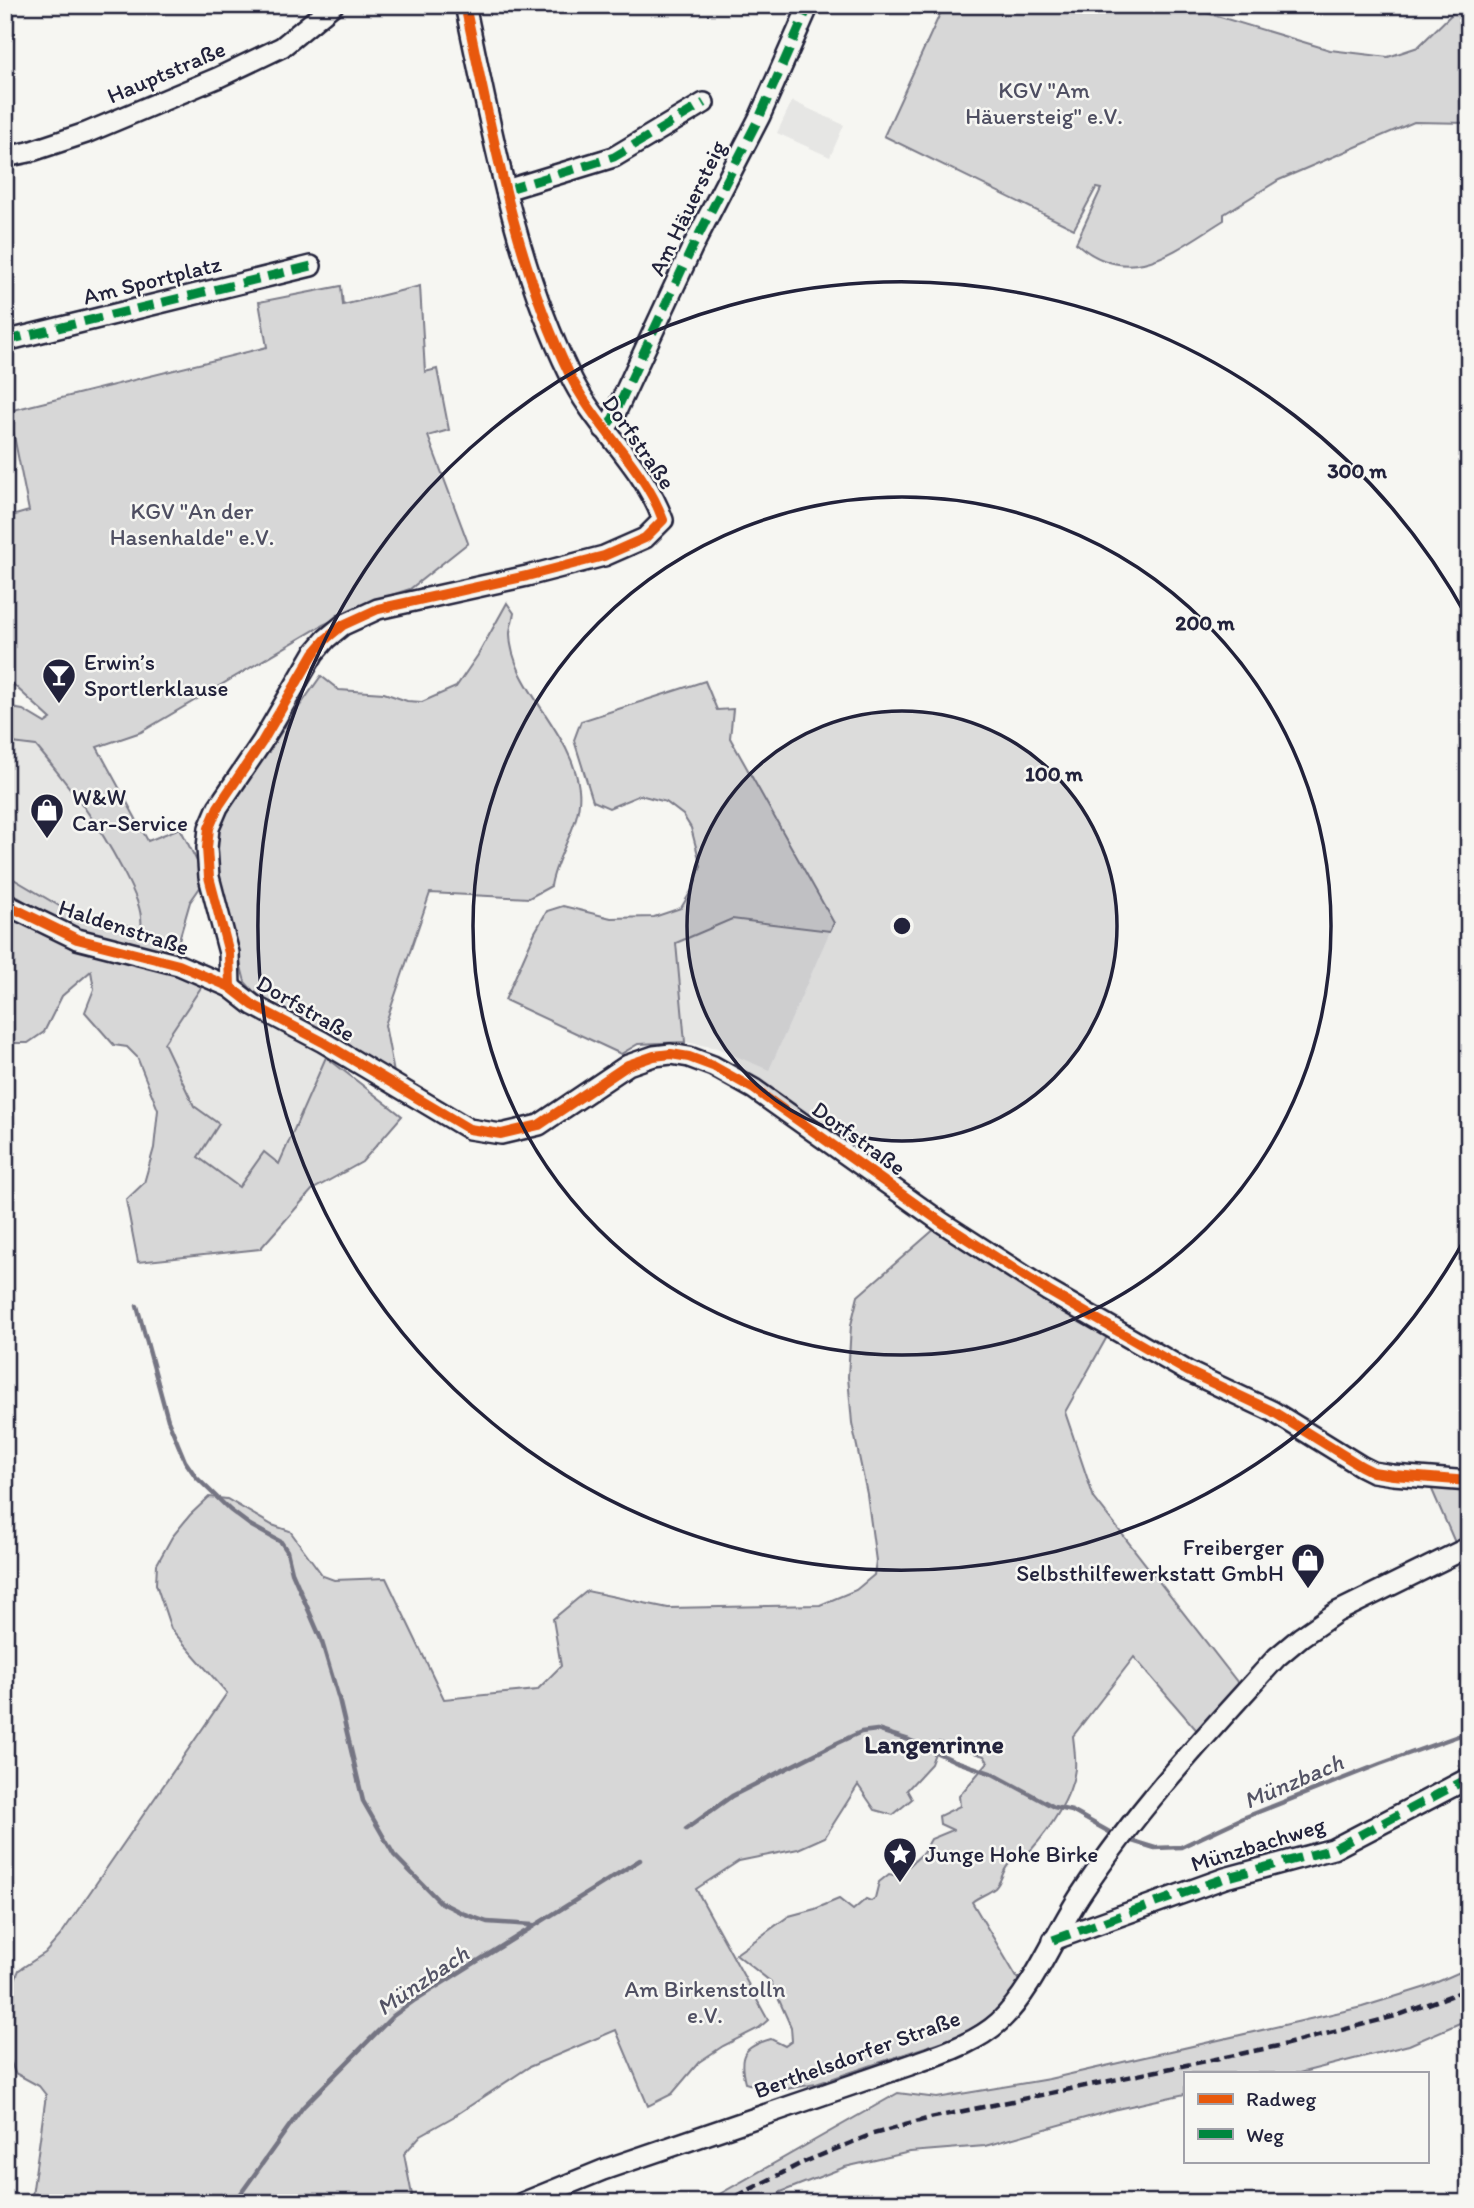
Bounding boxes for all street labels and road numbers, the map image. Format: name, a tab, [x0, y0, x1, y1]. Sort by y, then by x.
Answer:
street label: Hauptstraße	[103, 35, 229, 109]
street label: Am Häuersteig	[642, 135, 732, 280]
street label: Am Sportplatz	[80, 249, 224, 311]
street label: Dorfstraße	[596, 389, 682, 495]
street label: Haldenstraße	[55, 893, 193, 961]
street label: Dorfstraße	[252, 969, 360, 1047]
street label: Dorfstraße	[807, 1095, 911, 1181]
street label: Münzbachweg	[1187, 1810, 1329, 1878]
street label: Berthelsdorfer Straße	[750, 2004, 964, 2104]

